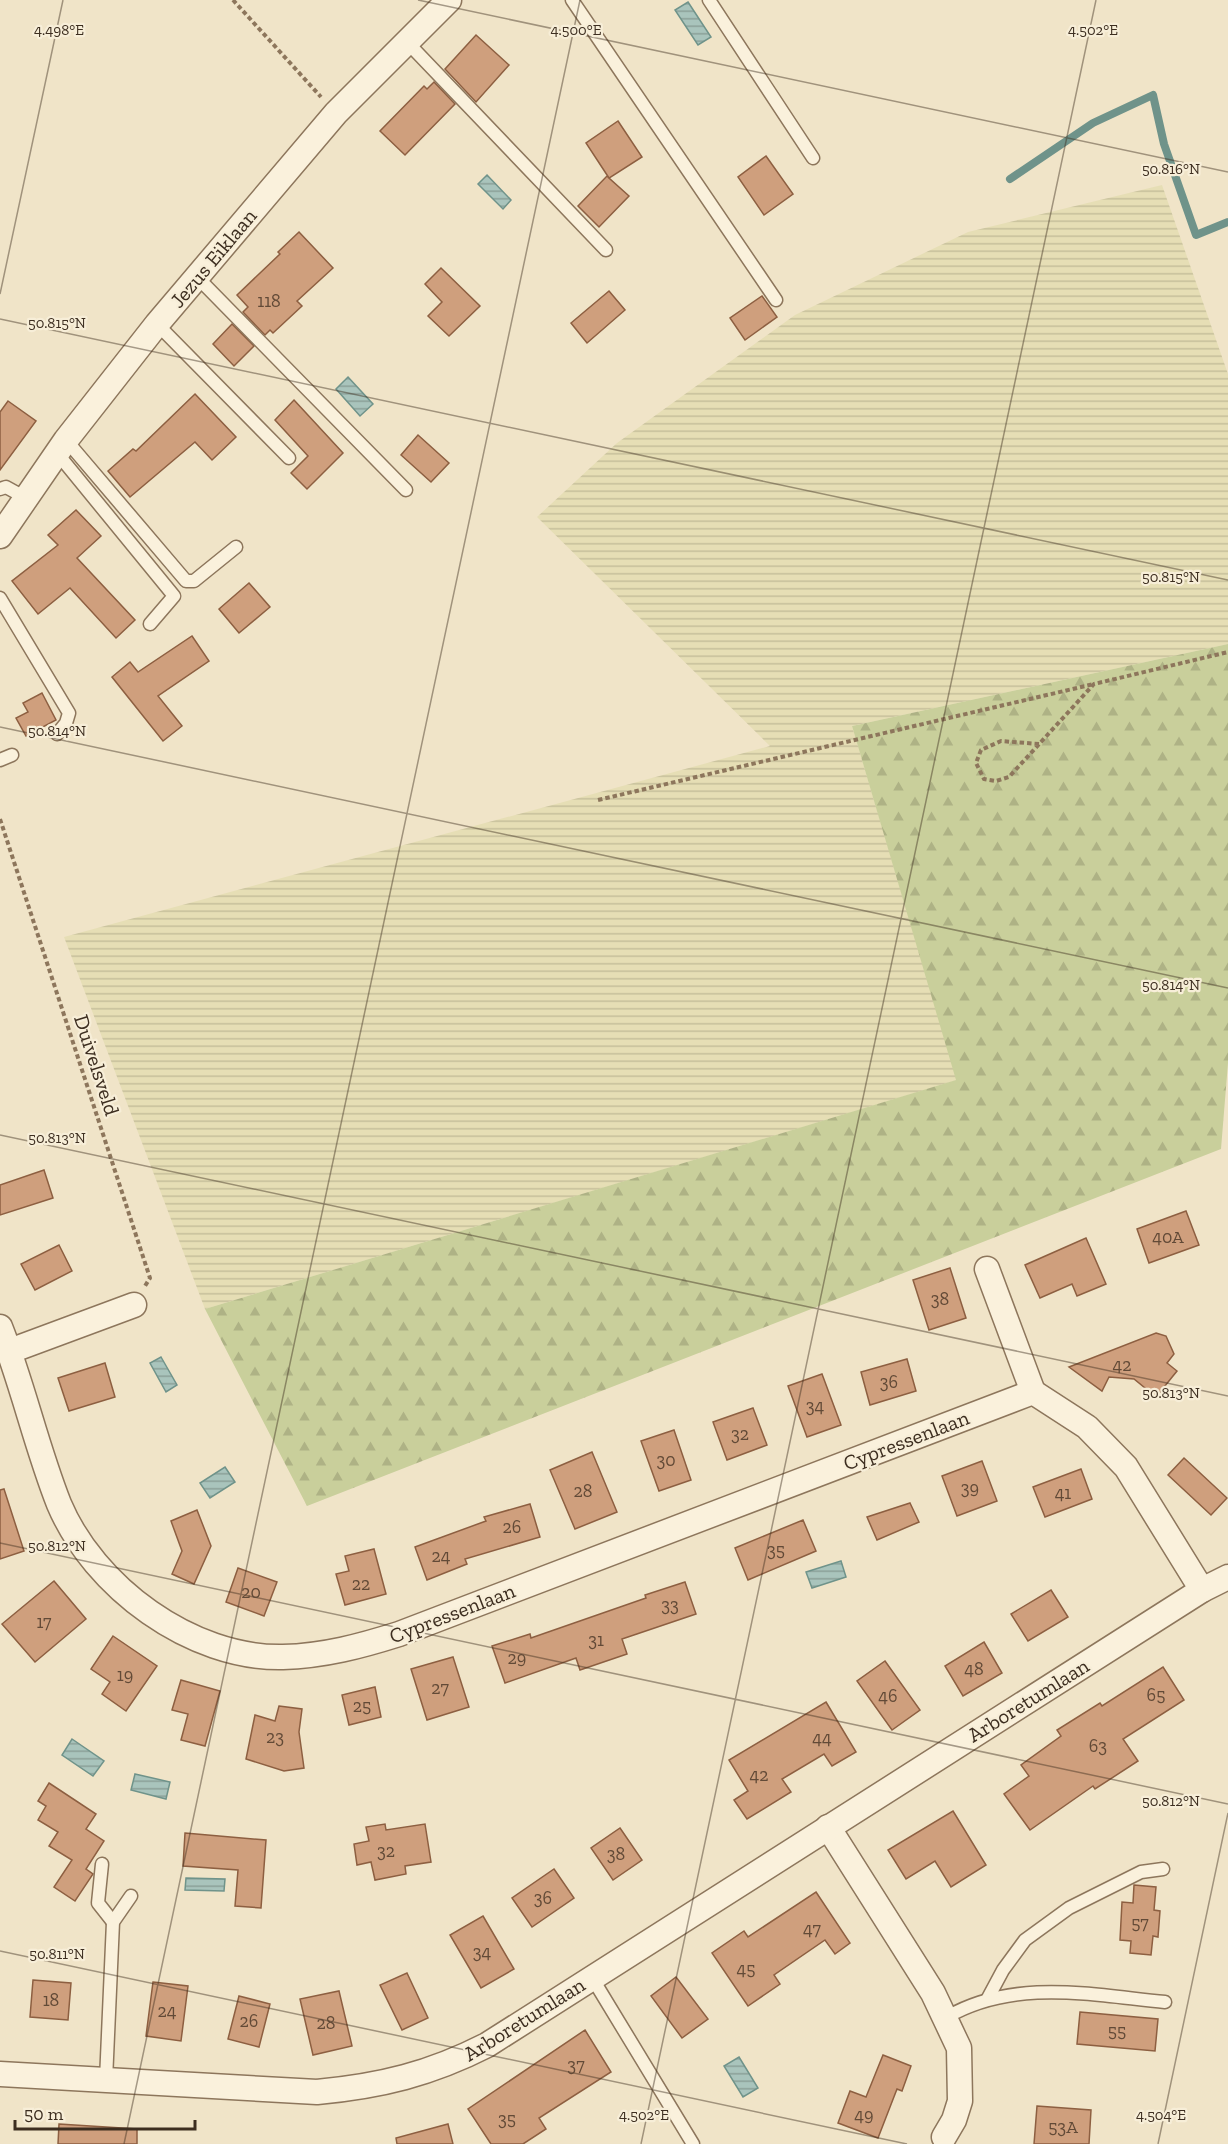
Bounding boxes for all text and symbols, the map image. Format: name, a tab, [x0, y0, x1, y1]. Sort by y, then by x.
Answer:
text: 4.498°E	[34, 21, 84, 39]
text: 4.500°E	[551, 21, 602, 39]
text: 4.502°E	[1068, 21, 1118, 39]
text: 50.816°N	[1142, 160, 1200, 178]
street label: Jezus Eiklaan	[164, 203, 262, 313]
house number: 118	[257, 290, 281, 312]
text: 50.815°N	[28, 314, 86, 332]
text: 50.815°N	[1142, 568, 1200, 586]
text: 50.814°N	[28, 722, 86, 740]
text: 50.814°N	[1142, 976, 1200, 994]
street label: Duivelsveld	[69, 1011, 125, 1119]
text: 50.813°N	[28, 1129, 86, 1147]
house number: 40A	[1152, 1226, 1184, 1248]
house number: 38	[931, 1288, 949, 1310]
house number: 42	[1113, 1354, 1131, 1376]
house number: 36	[880, 1371, 898, 1393]
text: 50.813°N	[1142, 1384, 1200, 1402]
house number: 34	[806, 1395, 825, 1417]
street label: Cypressenlaan	[840, 1405, 972, 1475]
house number: 32	[731, 1423, 749, 1445]
house number: 30	[656, 1449, 676, 1471]
house number: 39	[961, 1477, 979, 1499]
house number: 28	[574, 1480, 592, 1502]
house number: 41	[1055, 1482, 1071, 1504]
house number: 26	[503, 1516, 521, 1538]
text: 50.812°N	[28, 1537, 86, 1555]
house number: 35	[767, 1539, 785, 1561]
house number: 24	[432, 1545, 451, 1567]
house number: 22	[352, 1573, 370, 1595]
street label: Cypressenlaan	[386, 1578, 518, 1648]
house number: 20	[241, 1581, 261, 1603]
house number: 33	[661, 1594, 679, 1616]
house number: 17	[36, 1611, 52, 1633]
house number: 31	[588, 1629, 604, 1651]
house number: 29	[508, 1647, 526, 1669]
street label: Arboretumlaan	[963, 1653, 1093, 1747]
house number: 48	[964, 1658, 984, 1680]
house number: 19	[117, 1664, 133, 1686]
house number: 27	[431, 1677, 449, 1699]
house number: 65	[1147, 1684, 1165, 1706]
house number: 46	[878, 1685, 898, 1707]
house number: 25	[353, 1695, 371, 1717]
house number: 23	[266, 1726, 284, 1748]
house number: 44	[812, 1727, 832, 1749]
house number: 63	[1089, 1735, 1107, 1757]
house number: 42	[750, 1764, 768, 1786]
text: 50.812°N	[1142, 1792, 1200, 1810]
house number: 32	[377, 1840, 395, 1862]
house number: 38	[607, 1843, 625, 1865]
house number: 36	[534, 1887, 552, 1909]
house number: 57	[1131, 1912, 1149, 1934]
house number: 47	[803, 1918, 821, 1940]
house number: 34	[473, 1941, 492, 1963]
text: 50.811°N	[29, 1945, 85, 1963]
house number: 45	[737, 1958, 755, 1980]
street label: Arboretumlaan	[459, 1972, 589, 2066]
house number: 18	[43, 1989, 59, 2011]
house number: 24	[158, 2000, 177, 2022]
house number: 26	[240, 2010, 258, 2032]
house number: 28	[317, 2012, 335, 2034]
house number: 55	[1108, 2020, 1126, 2042]
house number: 37	[567, 2054, 585, 2076]
scale bar	[15, 2093, 195, 2131]
text: 50 m	[24, 2103, 64, 2125]
house number: 49	[854, 2104, 874, 2126]
text: 4.502°E	[619, 2106, 669, 2124]
text: 4.504°E	[1136, 2106, 1186, 2124]
house number: 35	[498, 2108, 516, 2130]
house number: 53A	[1048, 2116, 1078, 2138]

